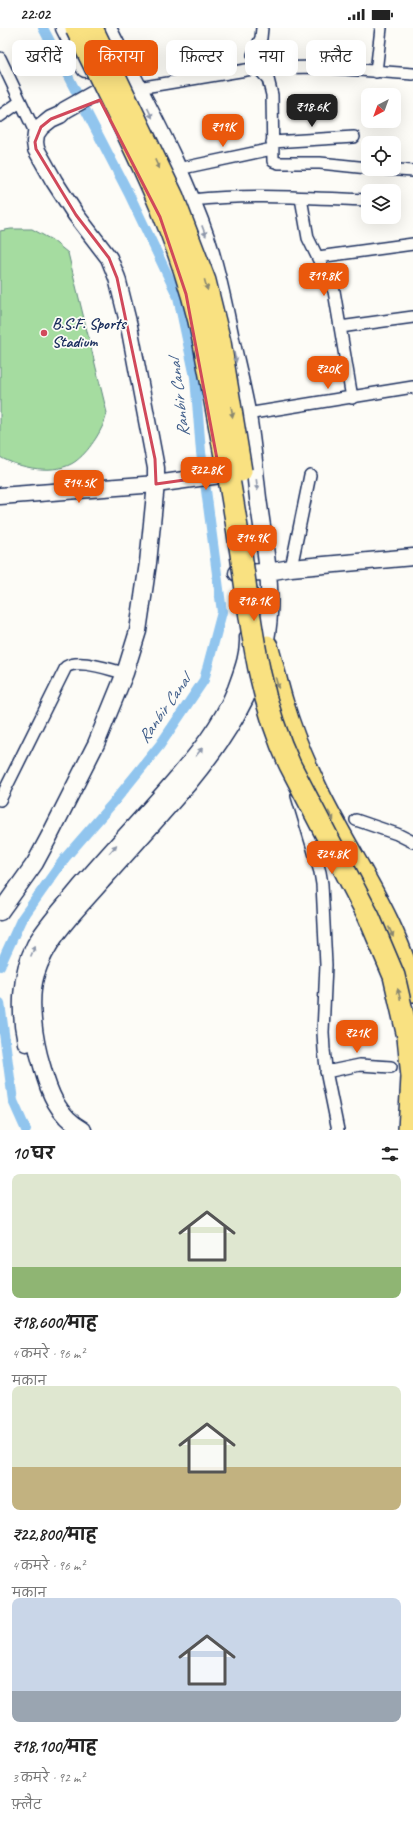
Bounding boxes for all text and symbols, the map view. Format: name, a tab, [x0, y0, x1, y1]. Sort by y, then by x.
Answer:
text: 22:02	[20, 5, 50, 24]
chip: खरीदें	[12, 40, 76, 76]
chip: किराया	[84, 40, 158, 76]
chip: फ़िल्टर	[166, 40, 237, 76]
chip: नया	[245, 40, 298, 76]
chip: फ़्लैट	[306, 40, 366, 76]
north arrow	[361, 88, 401, 128]
map controls	[361, 88, 401, 224]
pin: ₹18.6K	[279, 94, 345, 128]
text: ₹18.6K	[296, 99, 328, 115]
one-way arrow	[147, 107, 153, 119]
pin: ₹19K	[199, 114, 247, 148]
text: ₹19K	[211, 119, 235, 135]
button: locate	[361, 136, 401, 176]
one-way arrow	[154, 159, 160, 170]
button: layers	[361, 184, 401, 224]
one-way arrow	[201, 226, 207, 238]
pin: ₹19.8K	[291, 263, 357, 297]
text: ₹19.8K	[308, 268, 340, 284]
one-way arrow	[203, 279, 209, 291]
place label: B.S.F. Sports Stadium	[52, 314, 127, 352]
marker: B.S.F. Sports Stadium	[39, 328, 49, 338]
one-way arrow	[233, 351, 239, 363]
water label: Ranbir Canal	[163, 352, 194, 438]
pin: ₹20K	[304, 356, 352, 390]
text: ₹20K	[316, 361, 340, 377]
one-way arrow	[229, 406, 235, 418]
pin: ₹22.8K	[173, 457, 239, 491]
text: ₹22.8K	[190, 462, 222, 478]
pin: ₹14.5K	[46, 470, 112, 504]
text: ₹14.5K	[63, 475, 95, 491]
one-way arrow	[254, 479, 260, 491]
pin: ₹14.9K	[219, 525, 285, 559]
text: ₹14.9K	[236, 530, 268, 546]
pin: ₹18.1K	[221, 588, 287, 622]
text: ₹18.1K	[238, 593, 270, 609]
water label: Ranbir Canal	[133, 666, 198, 747]
one-way arrow	[274, 678, 280, 690]
one-way arrow	[194, 746, 203, 757]
one-way arrow	[328, 810, 335, 822]
pin: ₹24.8K	[299, 841, 365, 875]
one-way arrow	[108, 844, 118, 854]
text: ₹24.8K	[316, 846, 348, 862]
one-way arrow	[388, 926, 394, 937]
one-way arrow	[29, 945, 36, 957]
one-way arrow	[395, 988, 401, 1001]
pin: ₹21K	[333, 1020, 381, 1054]
text: ₹21K	[345, 1025, 369, 1041]
text: 10 घर	[12, 1143, 54, 1164]
icon: filters	[379, 1143, 401, 1165]
icon: home	[171, 1200, 243, 1272]
text: ₹18,600/माह	[12, 1312, 97, 1333]
text: 4 कमरे · 96 m²	[12, 1346, 84, 1362]
text: मकान	[12, 1373, 46, 1389]
icon: home	[171, 1412, 243, 1484]
text: ₹22,800/माह	[12, 1524, 97, 1545]
text: 4 कमरे · 96 m²	[12, 1558, 84, 1574]
text: मकान	[12, 1585, 46, 1601]
icon: home	[171, 1624, 243, 1696]
text: ₹18,100/माह	[12, 1736, 97, 1757]
text: 3 कमरे · 92 m²	[12, 1770, 84, 1786]
text: फ़्लैट	[12, 1797, 42, 1813]

